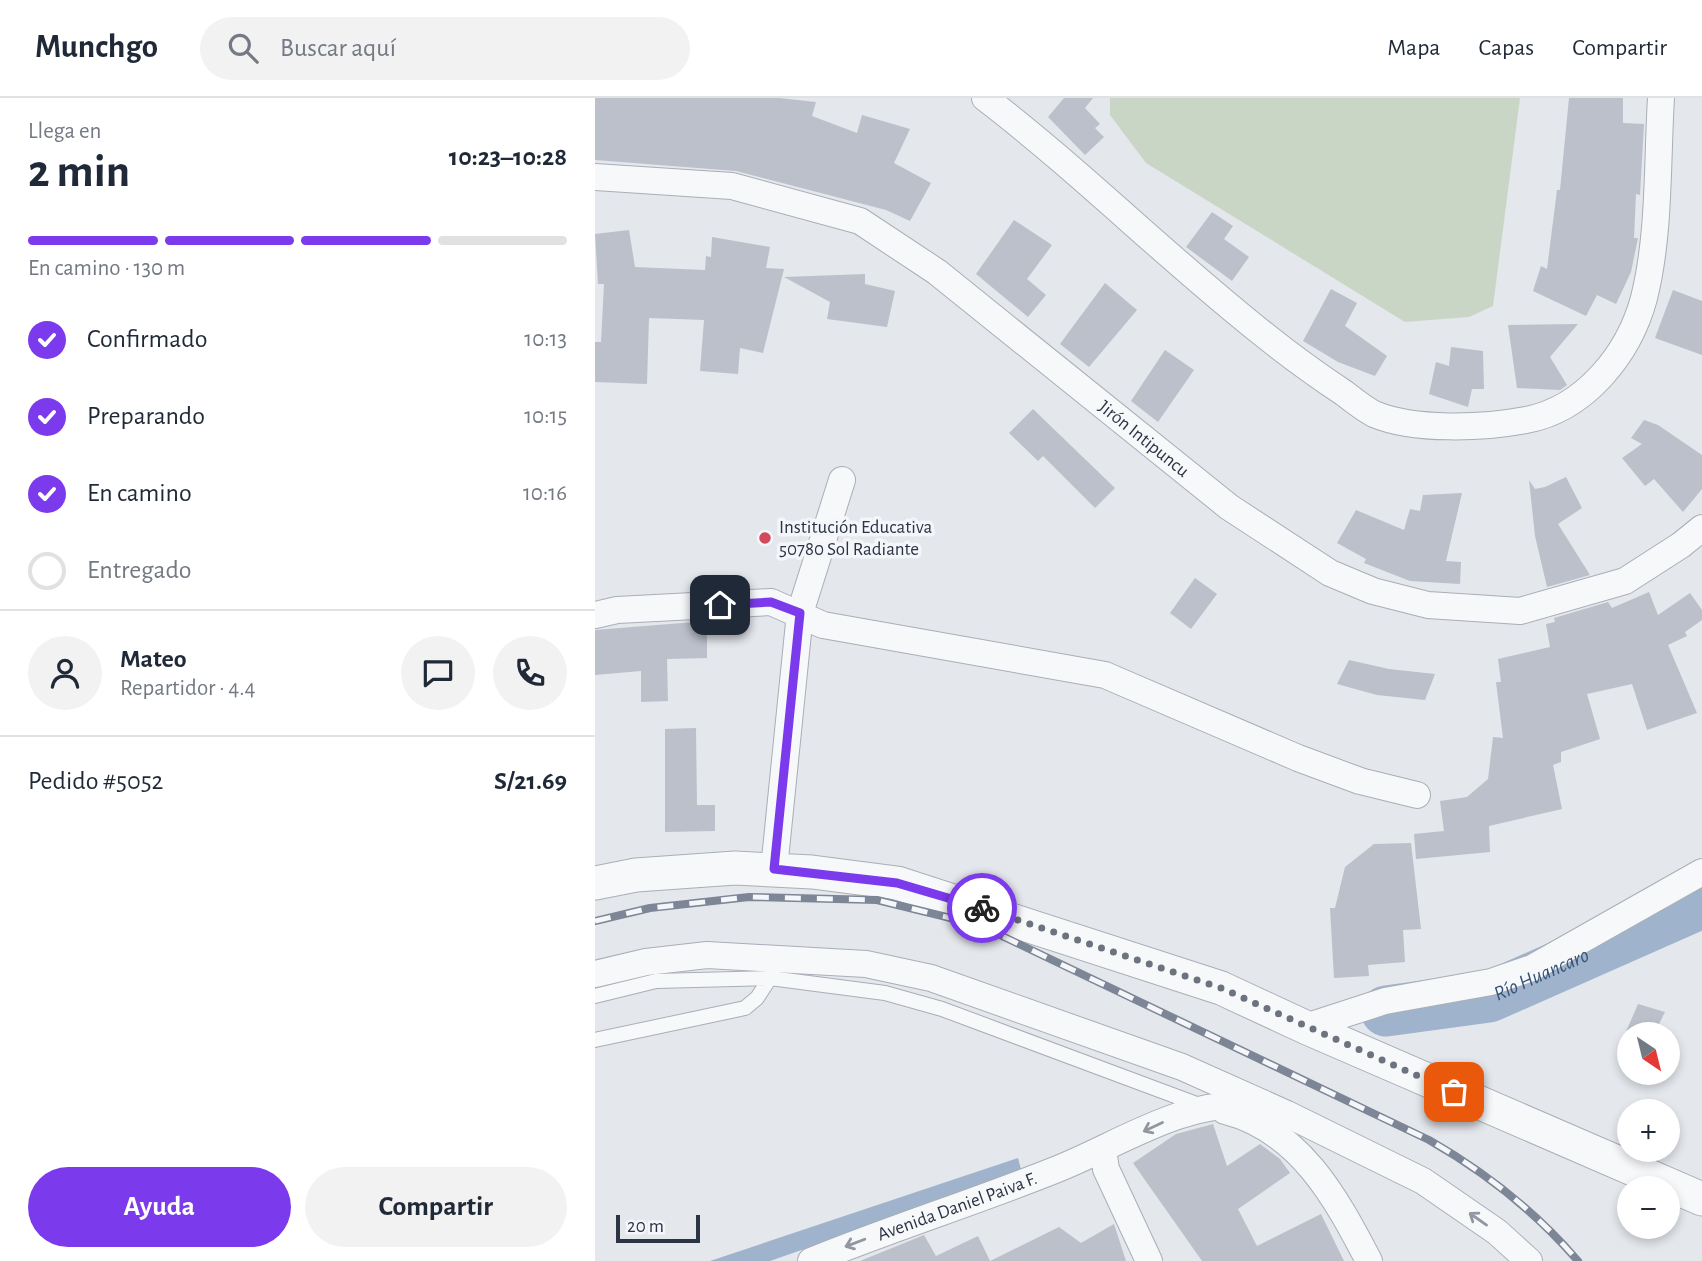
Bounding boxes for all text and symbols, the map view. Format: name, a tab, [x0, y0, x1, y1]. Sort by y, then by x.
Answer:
search box	[200, 17, 690, 80]
icon: search	[224, 29, 262, 67]
text: Munchgo	[35, 31, 158, 64]
text: Buscar aquí	[280, 35, 396, 61]
text: Mapa	[1387, 36, 1440, 60]
text: Capas	[1478, 36, 1534, 60]
text: Compartir	[1572, 36, 1667, 60]
text: Llega en	[28, 120, 101, 143]
text: 10:23–10:28	[449, 144, 567, 170]
text: 2 min	[28, 149, 130, 195]
text: En camino · 130 m	[28, 257, 185, 280]
icon: check	[28, 321, 66, 359]
text: Confirmado	[87, 326, 208, 352]
text: 10:13	[524, 328, 567, 351]
street label: Jirón Intipuncu	[1095, 397, 1193, 481]
icon: check	[28, 398, 66, 436]
text: Preparando	[87, 403, 205, 429]
text: 10:15	[524, 405, 567, 428]
icon: check	[28, 475, 66, 513]
text: En camino	[87, 480, 192, 506]
text: 10:16	[523, 482, 567, 505]
place label: Institución Educativa 50780 Sol Radiante	[779, 518, 933, 559]
marker: Institución Educativa 50780 Sol Radiante	[757, 530, 773, 546]
text: Entregado	[87, 557, 192, 583]
pin	[690, 575, 750, 635]
icon: home	[701, 586, 739, 624]
button: person	[28, 636, 102, 710]
button: chat	[401, 636, 475, 710]
button: phone	[493, 636, 567, 710]
text: Mateo	[120, 646, 187, 672]
text: Repartidor · 4.4	[120, 677, 256, 700]
text: Pedido #5052	[28, 768, 163, 794]
text: S/21.69	[494, 768, 567, 794]
courier	[947, 873, 1017, 943]
icon: bike	[963, 889, 1001, 927]
water label: Río Huancaro	[1490, 944, 1592, 1004]
north arrow	[1617, 1022, 1680, 1085]
map controls	[1617, 1022, 1680, 1239]
pin	[1424, 1062, 1484, 1122]
icon: bag	[1435, 1073, 1473, 1111]
button: +	[1617, 1099, 1680, 1162]
one-way arrow	[1143, 1121, 1164, 1134]
button: Ayuda	[28, 1167, 291, 1247]
button: Compartir	[305, 1167, 567, 1247]
street label: Avenida Daniel Paiva F.	[875, 1169, 1040, 1244]
button: −	[1617, 1176, 1680, 1239]
scale bar	[616, 1212, 700, 1244]
one-way arrow	[1469, 1212, 1488, 1226]
text: 20 m	[627, 1217, 664, 1236]
one-way arrow	[845, 1238, 867, 1251]

